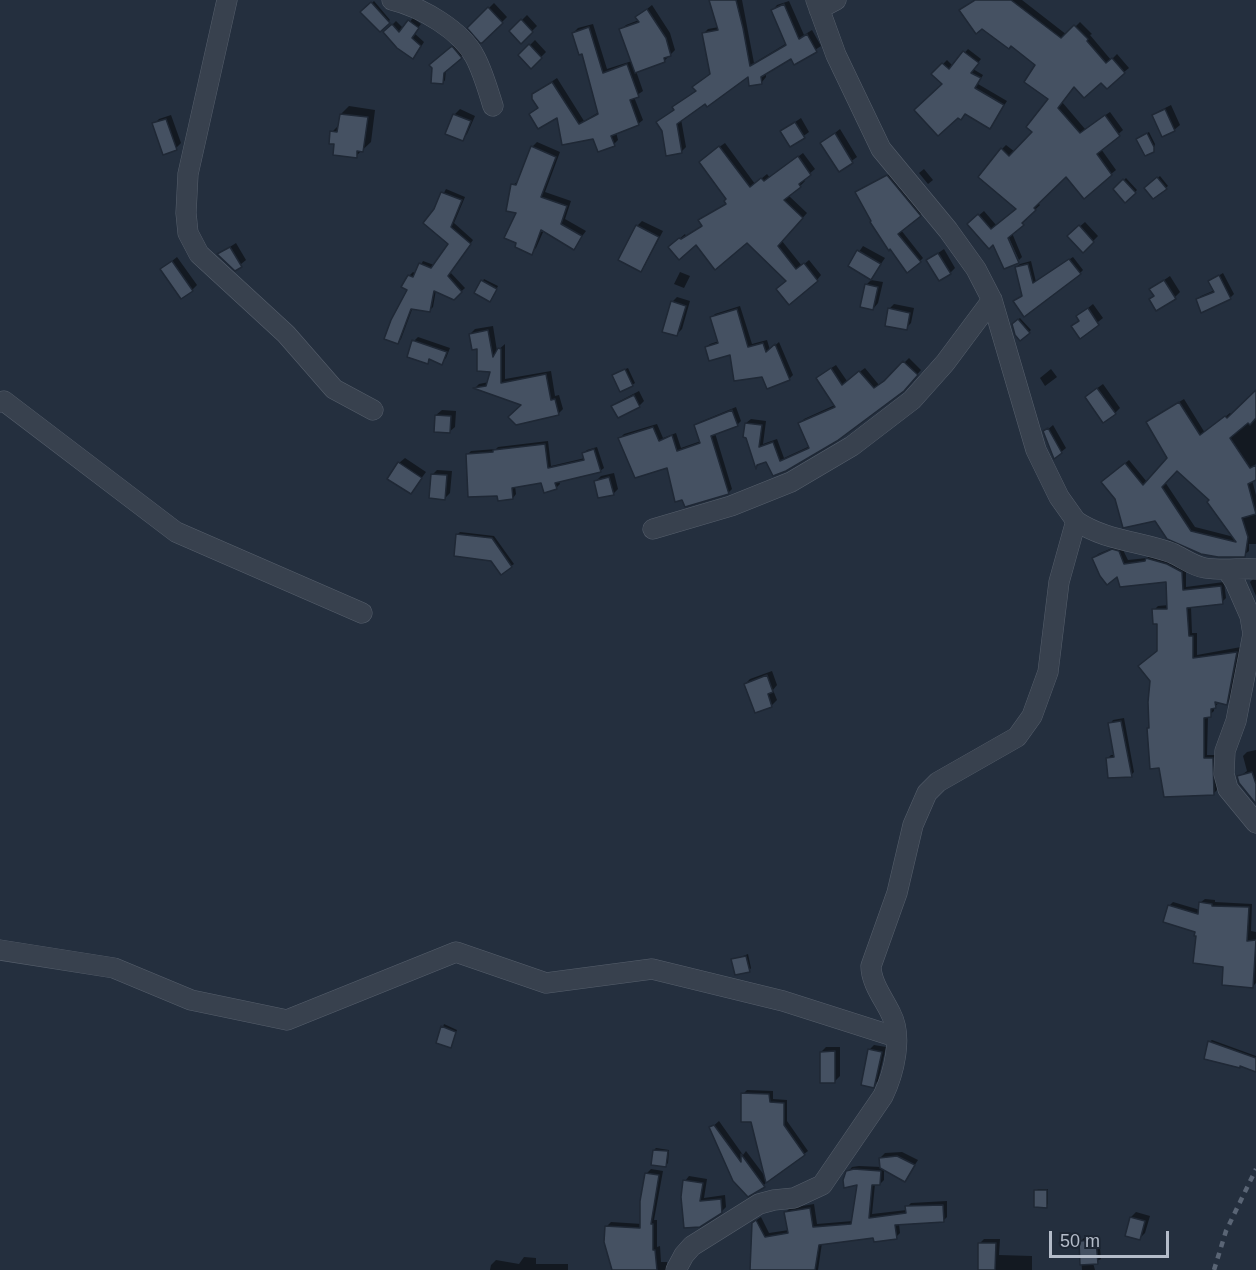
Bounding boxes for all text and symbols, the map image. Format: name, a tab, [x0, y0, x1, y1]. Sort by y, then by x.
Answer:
scale bar	[1052, 1219, 1172, 1257]
text: 50 m	[1060, 1231, 1100, 1251]

